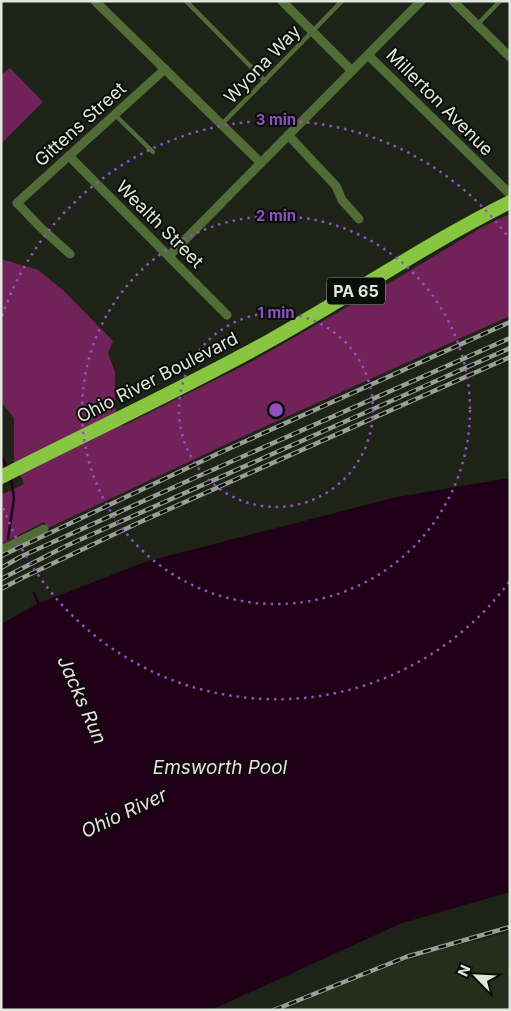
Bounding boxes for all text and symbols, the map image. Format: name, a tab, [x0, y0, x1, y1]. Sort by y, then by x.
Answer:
street label: Wyona Way	[219, 20, 305, 108]
street label: Millerton Avenue	[382, 44, 498, 160]
street label: Gittens Street	[30, 78, 130, 170]
text: 3 min	[256, 110, 296, 129]
street label: Wealth Street	[112, 176, 208, 272]
text: 2 min	[256, 206, 296, 225]
road number: PA 65	[327, 278, 385, 304]
text: 1 min	[257, 303, 295, 322]
street label: Ohio River Boulevard	[73, 327, 241, 427]
centre of rings	[267, 401, 285, 419]
water label: Jacks Run	[52, 652, 112, 748]
water label: Emsworth Pool	[153, 756, 288, 779]
water label: Ohio River	[77, 783, 171, 843]
north arrow	[451, 951, 501, 1001]
text: N	[454, 962, 474, 979]

